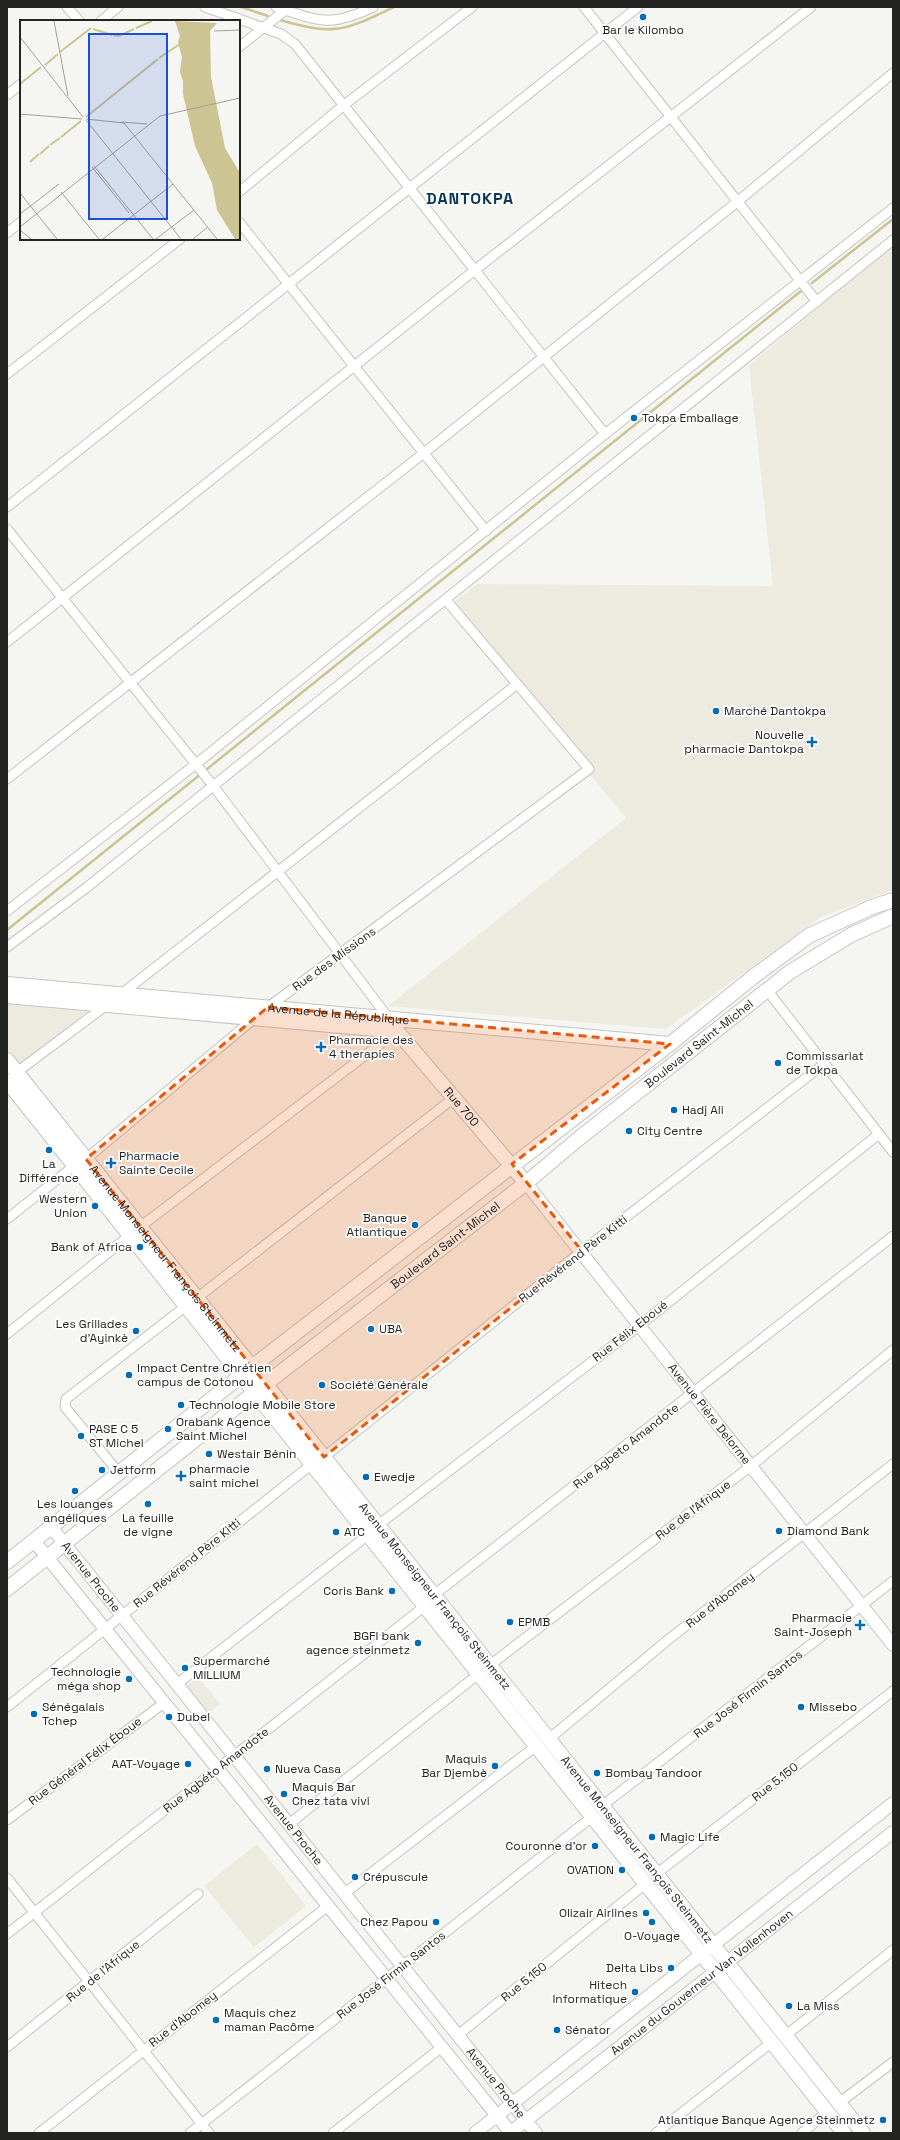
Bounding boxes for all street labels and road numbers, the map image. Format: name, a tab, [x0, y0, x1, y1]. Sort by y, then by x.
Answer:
street label: Rue des Missions	[289, 923, 379, 995]
street label: Boulevard Saint-Michel	[641, 996, 757, 1092]
street label: Avenue de la République	[267, 1000, 410, 1028]
street label: Rue 700	[440, 1084, 483, 1130]
street label: Avenue Monseigneur François Steinmetz	[86, 1162, 245, 1356]
street label: Boulevard Saint-Michel	[387, 1198, 503, 1293]
street label: Rue Révérend Père Kitti	[515, 1212, 631, 1306]
street label: Rue Félix Eboué	[589, 1297, 671, 1365]
street label: Avenue Pière Delorme	[664, 1360, 755, 1468]
street label: Rue Agbeto Amandote	[570, 1400, 682, 1492]
street label: Rue de l'Afrique	[652, 1476, 734, 1544]
street label: Avenue Monseigneur François Steinmetz	[355, 1499, 514, 1693]
street label: Rue Révérend Père Kitti	[130, 1515, 244, 1611]
street label: Avenue Proche	[58, 1538, 124, 1616]
street label: Rue d'Abomey	[683, 1568, 757, 1632]
street label: Rue José Firmin Santos	[690, 1646, 806, 1742]
street label: Rue Général Félix Éboue	[25, 1713, 145, 1809]
street label: Rue Agbéto Amandote	[160, 1724, 272, 1816]
street label: Avenue Monseigneur François Steinmetz	[557, 1753, 717, 1947]
street label: Rue 5.150	[749, 1759, 801, 1805]
street label: Avenue Proche	[260, 1791, 327, 1869]
street label: Avenue du Gouverneur Van Vollenhoven	[607, 1906, 796, 2059]
street label: Rue José Firmin Santos	[333, 1927, 449, 2023]
street label: Rue de l'Afrique	[63, 1936, 143, 2006]
street label: Rue 5.150	[498, 1959, 550, 2005]
street label: Rue d'Abomey	[146, 1987, 220, 2051]
street label: Avenue Proche	[463, 2044, 529, 2122]

